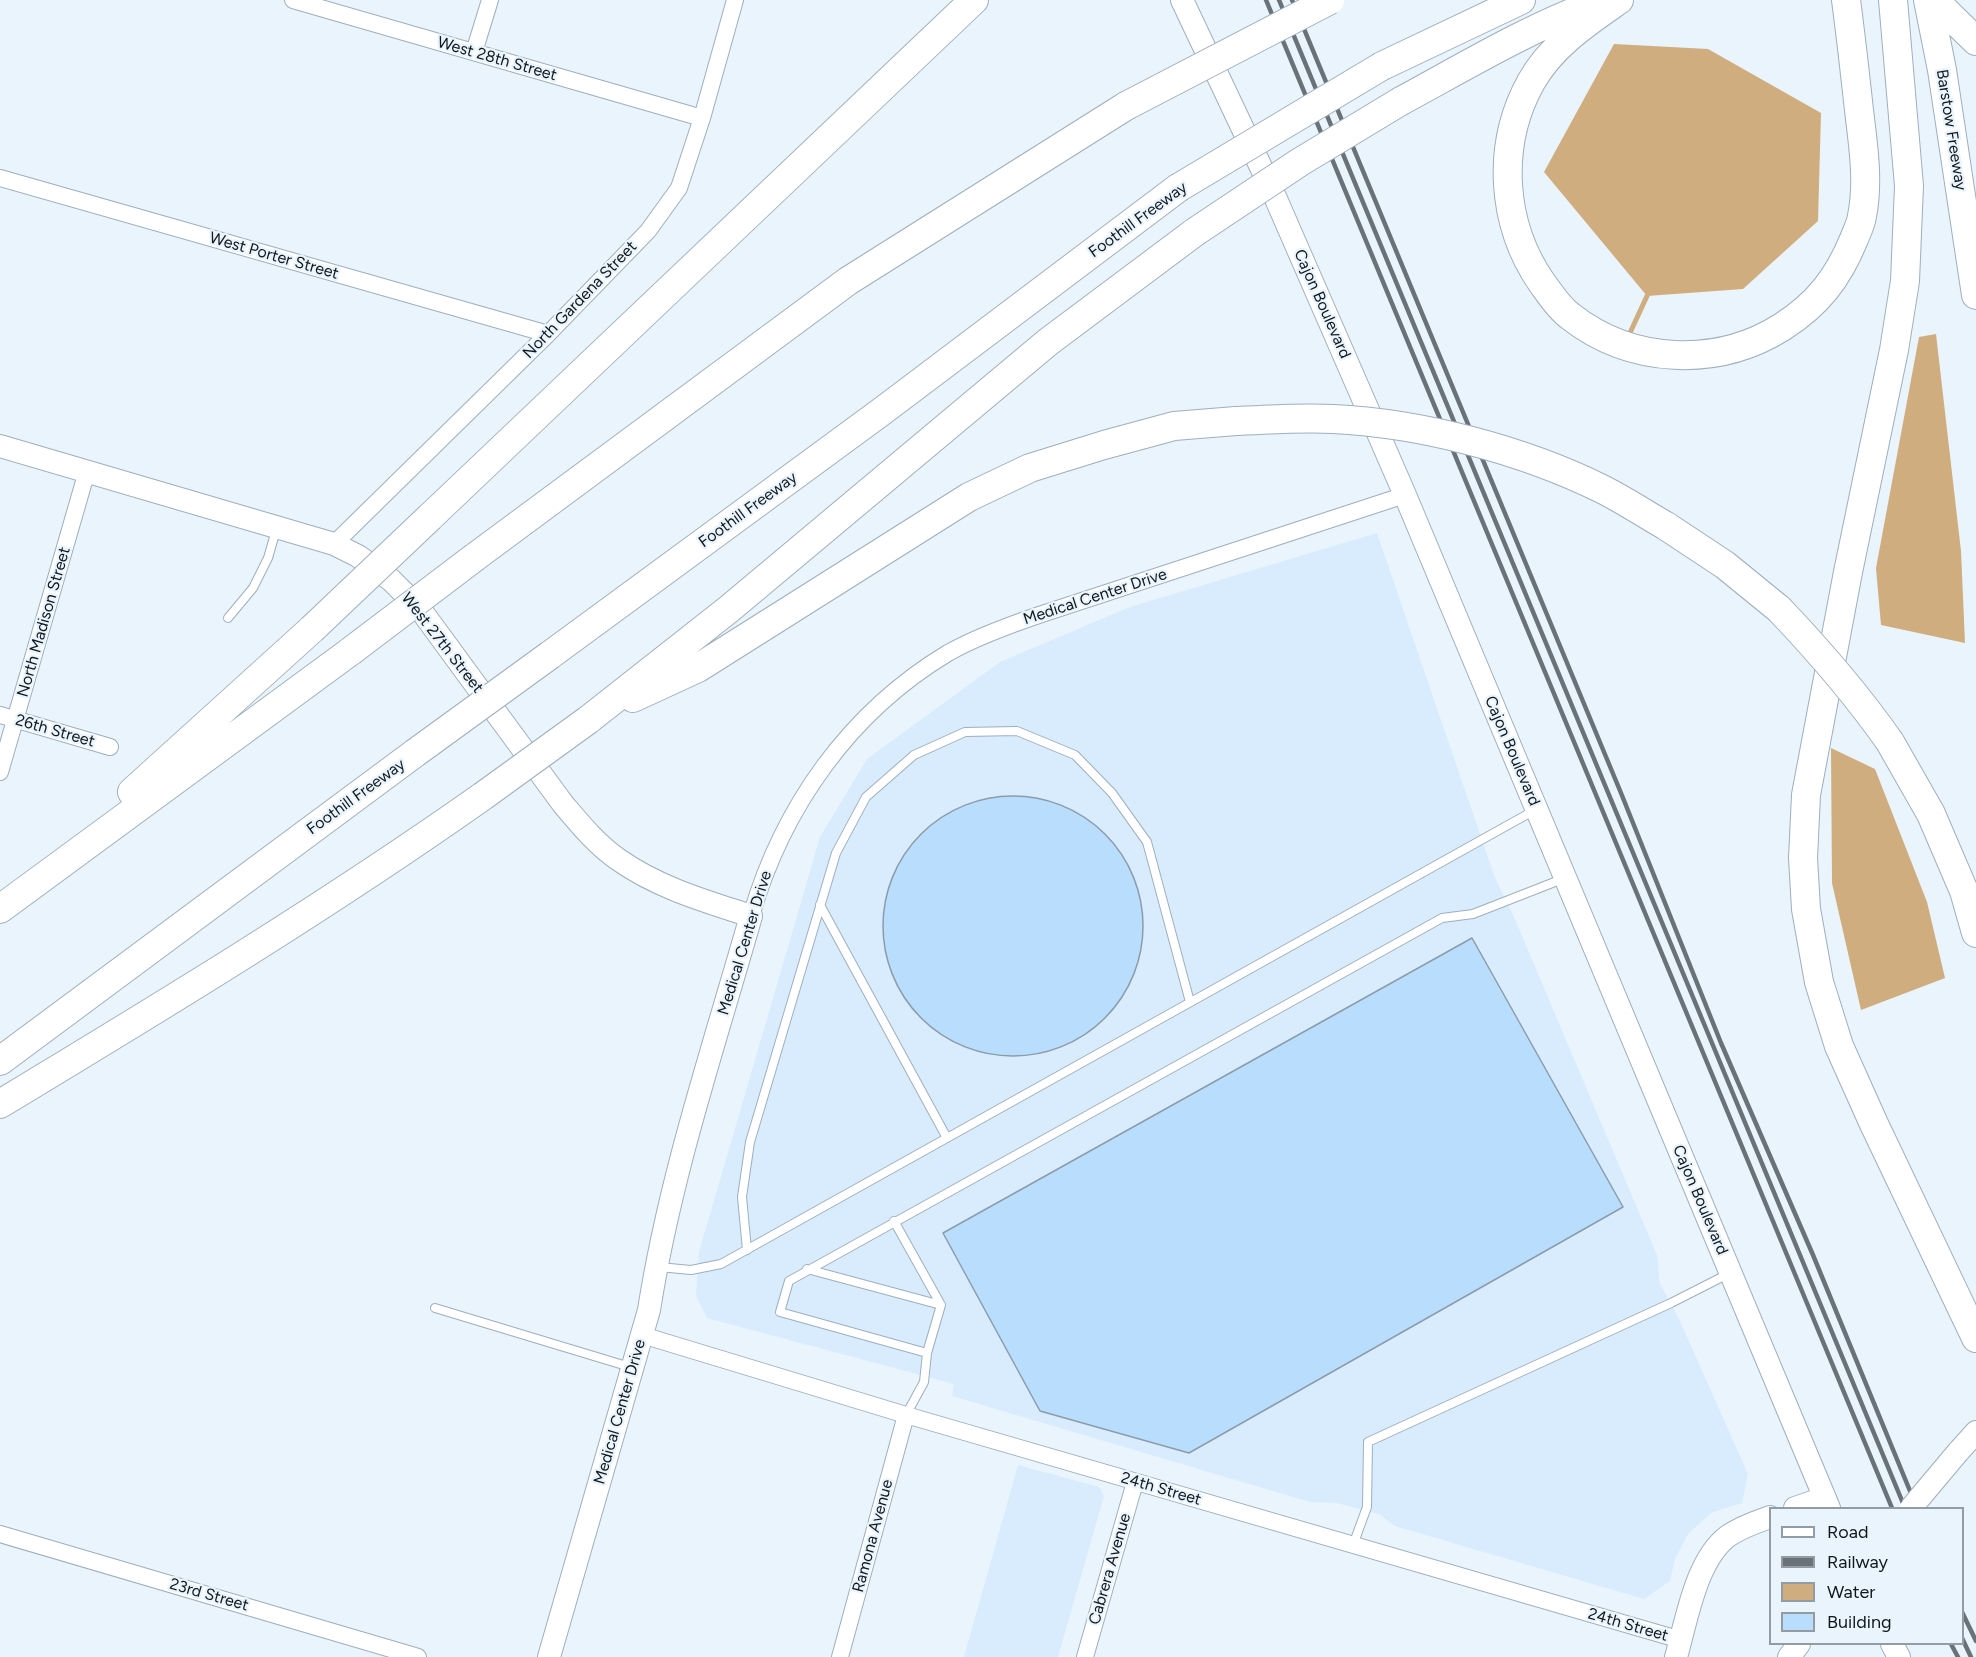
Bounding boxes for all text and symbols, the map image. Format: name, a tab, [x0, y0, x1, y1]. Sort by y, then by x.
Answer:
street label: West 28th Street	[435, 33, 559, 85]
street label: Barstow Freeway	[1932, 68, 1970, 192]
street label: Foothill Freeway	[1085, 178, 1191, 262]
street label: West Porter Street	[207, 228, 341, 284]
street label: North Gardena Street	[519, 237, 641, 363]
street label: Cajon Boulevard	[1289, 247, 1355, 361]
street label: Foothill Freeway	[695, 468, 801, 552]
street label: North Madison Street	[13, 545, 75, 699]
street label: Medical Center Drive	[1021, 565, 1169, 629]
street label: West 27th Street	[397, 589, 487, 697]
street label: Cajon Boulevard	[1480, 693, 1544, 809]
street label: 26th Street	[13, 711, 97, 751]
street label: Foothill Freeway	[303, 755, 409, 839]
street label: Medical Center Drive	[714, 868, 776, 1018]
street label: Cajon Boulevard	[1668, 1142, 1732, 1258]
street label: Medical Center Drive	[590, 1337, 650, 1487]
street label: 24th Street	[1119, 1468, 1203, 1510]
street label: Ramona Avenue	[849, 1477, 897, 1595]
legend	[1769, 1507, 1964, 1645]
street label: Cabrera Avenue	[1085, 1511, 1135, 1627]
text: Road	[1827, 1521, 1868, 1543]
text: Railway	[1827, 1551, 1888, 1573]
street label: 23rd Street	[167, 1575, 251, 1615]
text: Water	[1827, 1581, 1875, 1603]
street label: 24th Street	[1586, 1604, 1670, 1646]
text: Building	[1827, 1611, 1892, 1633]

